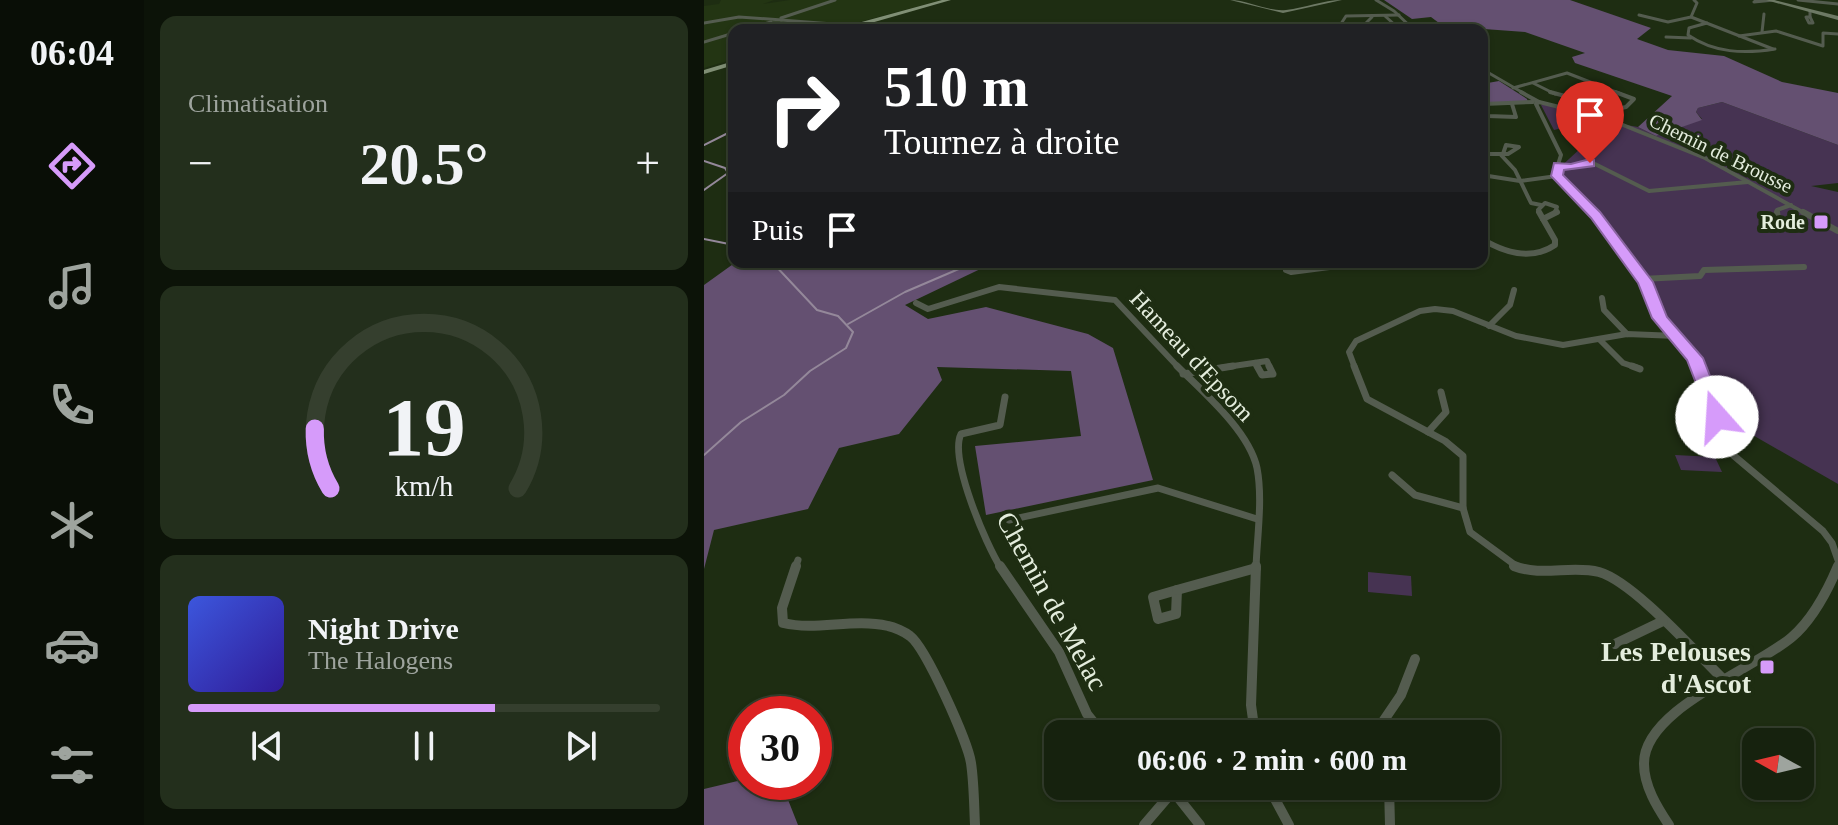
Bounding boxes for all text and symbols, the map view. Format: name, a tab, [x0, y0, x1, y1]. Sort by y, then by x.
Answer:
text: 06:04	[30, 33, 114, 73]
icon: right	[752, 56, 856, 160]
text: 510 m	[884, 56, 1029, 118]
pin	[1556, 81, 1624, 163]
text: Climatisation	[188, 89, 328, 118]
icon: arrive	[1568, 93, 1612, 137]
street label: Chemin de Brousse	[1646, 109, 1796, 197]
text: Tournez à droite	[884, 122, 1119, 162]
text: 20.5°	[360, 131, 489, 197]
icon: directions	[44, 138, 100, 194]
text: −	[188, 139, 213, 188]
text: +	[635, 139, 660, 188]
icon: arrive	[820, 208, 864, 252]
place label: Rode	[1761, 211, 1805, 233]
text: Puis	[752, 213, 804, 246]
marker: Rode	[1812, 213, 1830, 231]
icon: music	[44, 258, 100, 314]
street label: Hameau d'Epsom	[1125, 285, 1259, 427]
position arrow	[1675, 375, 1759, 459]
icon: phone	[44, 377, 100, 433]
text: 19	[382, 380, 466, 472]
text: km/h	[395, 471, 453, 502]
icon: climate	[44, 497, 100, 553]
street label: Chemin de Melac	[990, 506, 1114, 696]
text: Night Drive	[308, 612, 459, 645]
icon: car	[44, 617, 100, 673]
place label: Les Pelouses d'Ascot	[1601, 636, 1752, 699]
text: The Halogens	[308, 646, 453, 675]
marker: Les Pelouses d'Ascot	[1758, 658, 1776, 676]
speed limit sign: 30	[728, 696, 832, 800]
icon: previous	[245, 724, 289, 768]
icon: pause	[402, 724, 446, 768]
icon: next	[559, 724, 603, 768]
north arrow	[1742, 728, 1814, 800]
map controls	[1742, 728, 1814, 800]
icon: filters	[44, 737, 100, 793]
text: 06:06 · 2 min · 600 m	[1137, 743, 1407, 776]

